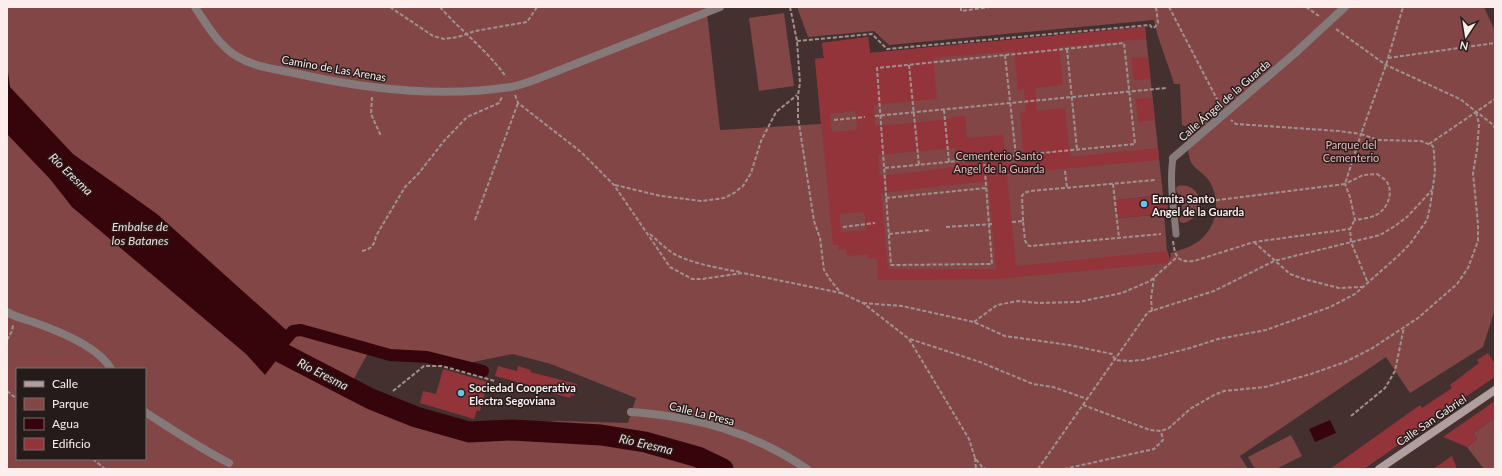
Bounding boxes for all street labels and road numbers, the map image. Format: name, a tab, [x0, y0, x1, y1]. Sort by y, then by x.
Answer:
street label: Camino de Las Arenas	[281, 52, 388, 84]
street label: Calle Ángel de la Guarda	[1175, 57, 1273, 143]
street label: Calle San Gabriel	[1394, 392, 1468, 448]
street label: Calle La Presa	[668, 399, 736, 427]

